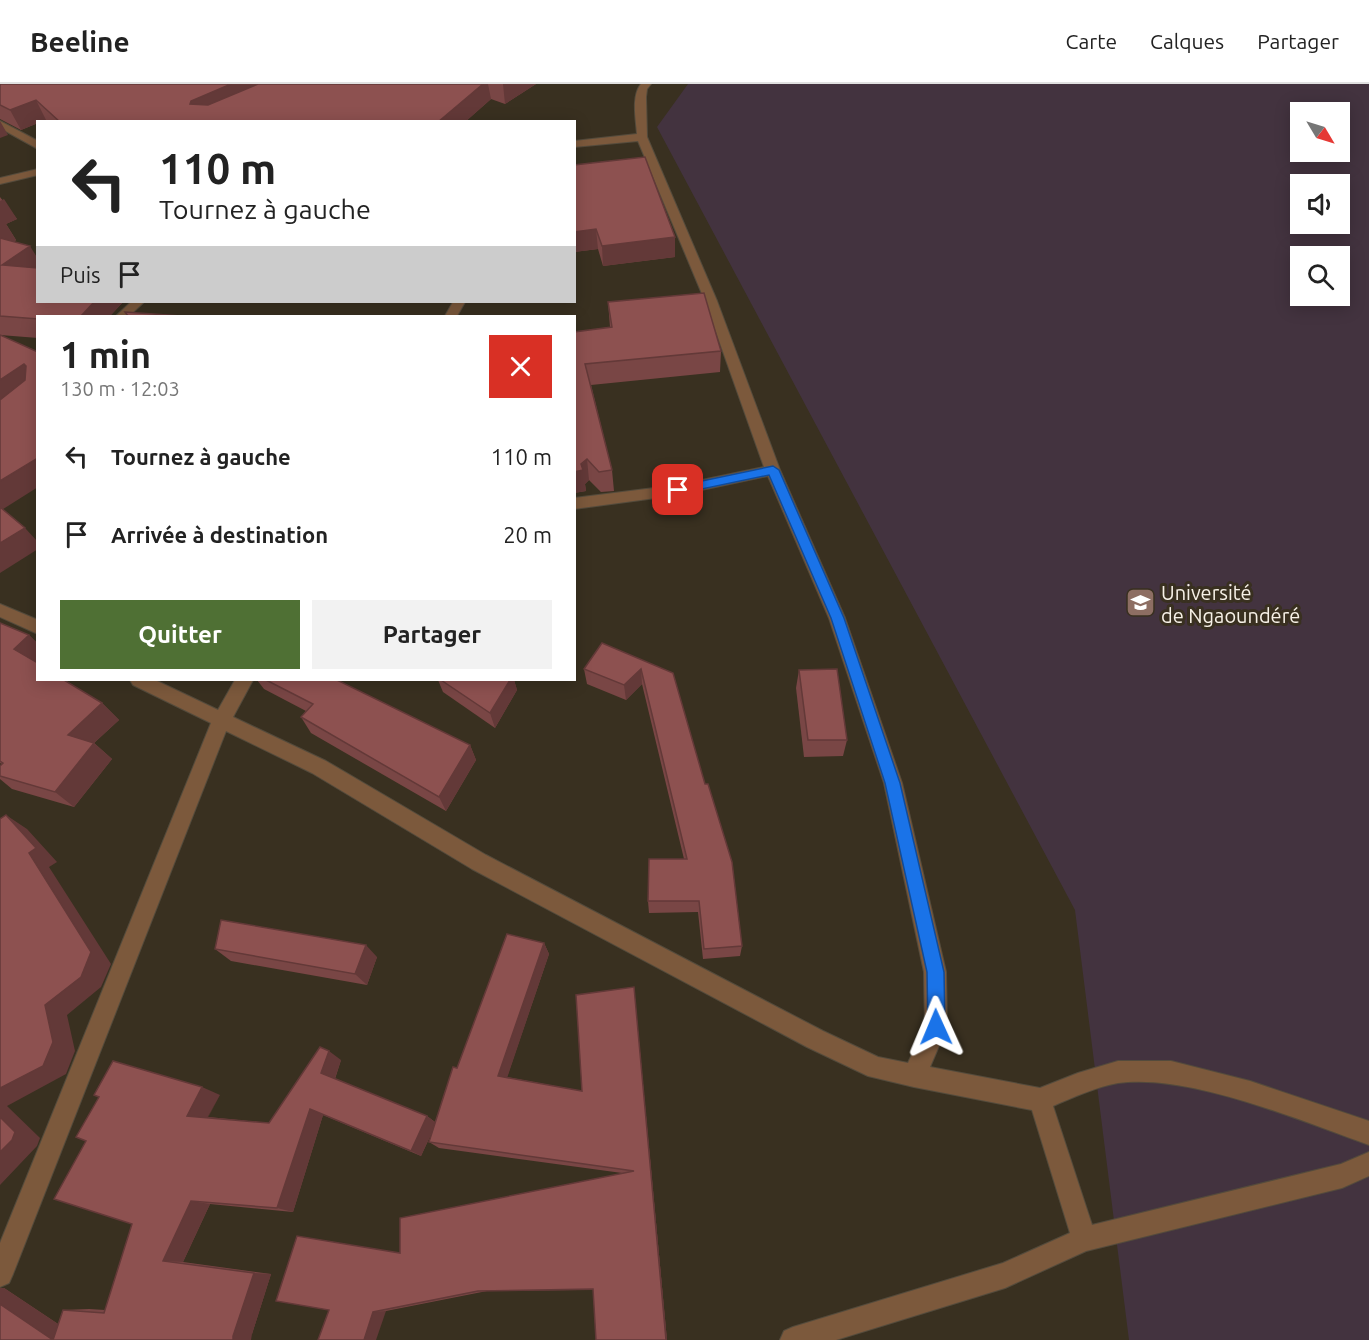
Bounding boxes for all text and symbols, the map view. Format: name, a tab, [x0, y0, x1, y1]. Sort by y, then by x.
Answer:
text: Beeline	[30, 26, 130, 57]
text: Carte	[1066, 29, 1117, 53]
text: Calques	[1150, 29, 1224, 53]
text: Partager	[1257, 29, 1339, 53]
north arrow	[1290, 102, 1350, 162]
map controls	[1290, 102, 1350, 306]
icon: left	[60, 144, 138, 222]
text: 110 m	[159, 145, 276, 192]
button: sound	[1290, 174, 1350, 234]
text: Tournez à gauche	[159, 194, 371, 224]
button: search	[1290, 246, 1350, 306]
icon: arrive	[113, 258, 146, 291]
text: Puis	[60, 262, 101, 287]
text: 1 min	[60, 334, 151, 375]
button: close	[489, 335, 552, 398]
text: 130 m · 12:03	[60, 377, 180, 400]
icon: left	[60, 440, 93, 473]
text: Tournez à gauche	[111, 444, 291, 469]
text: 110 m	[491, 444, 552, 469]
pin	[652, 464, 703, 515]
icon: arrive	[661, 473, 694, 506]
icon: arrive	[60, 518, 93, 551]
text: Arrivée à destination	[111, 522, 328, 547]
text: 20 m	[503, 522, 552, 547]
place label: Université de Ngaoundéré	[1161, 581, 1300, 627]
school or university icon: Université de Ngaoundéré	[1124, 587, 1156, 619]
button: Quitter	[60, 600, 300, 669]
button: Partager	[312, 600, 552, 669]
position arrow	[904, 995, 968, 1059]

